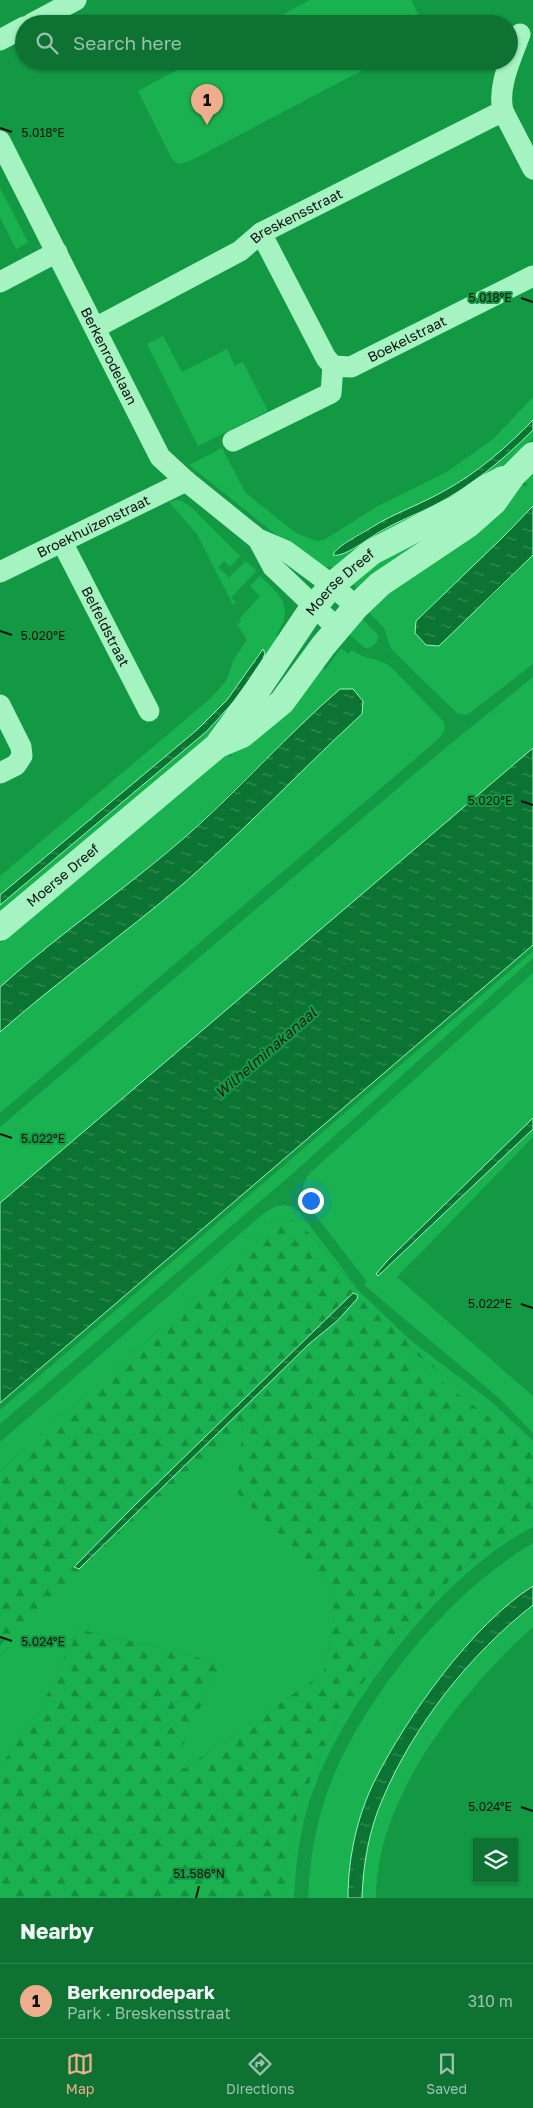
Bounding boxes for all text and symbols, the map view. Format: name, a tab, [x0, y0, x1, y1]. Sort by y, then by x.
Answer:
search box	[15, 15, 518, 70]
icon: search	[33, 29, 61, 57]
text: Search here	[73, 31, 182, 54]
pin: 1	[191, 84, 223, 125]
text: 5.018°E	[21, 125, 65, 140]
street label: Breskensstraat	[246, 184, 345, 247]
text: 5.018°E	[468, 290, 512, 305]
street label: Berkenrodelaan	[78, 304, 141, 407]
street label: Boekelstraat	[364, 312, 449, 365]
street label: Broekhuizenstraat	[34, 491, 152, 561]
street label: Moerse Dreef	[301, 545, 377, 619]
street label: Belfeldstraat	[78, 583, 134, 669]
text: 5.020°E	[21, 628, 65, 643]
text: 5.020°E	[468, 793, 512, 808]
street label: Moerse Dreef	[23, 840, 102, 910]
water label: Wilhelminakanaal	[211, 1002, 321, 1101]
text: 5.022°E	[21, 1131, 65, 1146]
your location	[298, 1188, 324, 1214]
text: 5.022°E	[468, 1296, 512, 1311]
text: 5.024°E	[21, 1634, 65, 1649]
text: 5.024°E	[468, 1799, 512, 1814]
map controls	[473, 1838, 518, 1883]
button: layers	[473, 1838, 518, 1883]
text: 51.586°N	[173, 1866, 225, 1881]
text: Nearby	[20, 1918, 94, 1944]
text: Berkenrodepark	[67, 1980, 215, 2003]
text: 1	[32, 1991, 40, 2011]
text: 310 m	[468, 1991, 513, 2011]
text: Park · Breskensstraat	[67, 2003, 231, 2023]
tab: Map	[66, 2050, 94, 2097]
tab: Directions	[226, 2050, 295, 2097]
tab: Saved	[426, 2050, 467, 2097]

